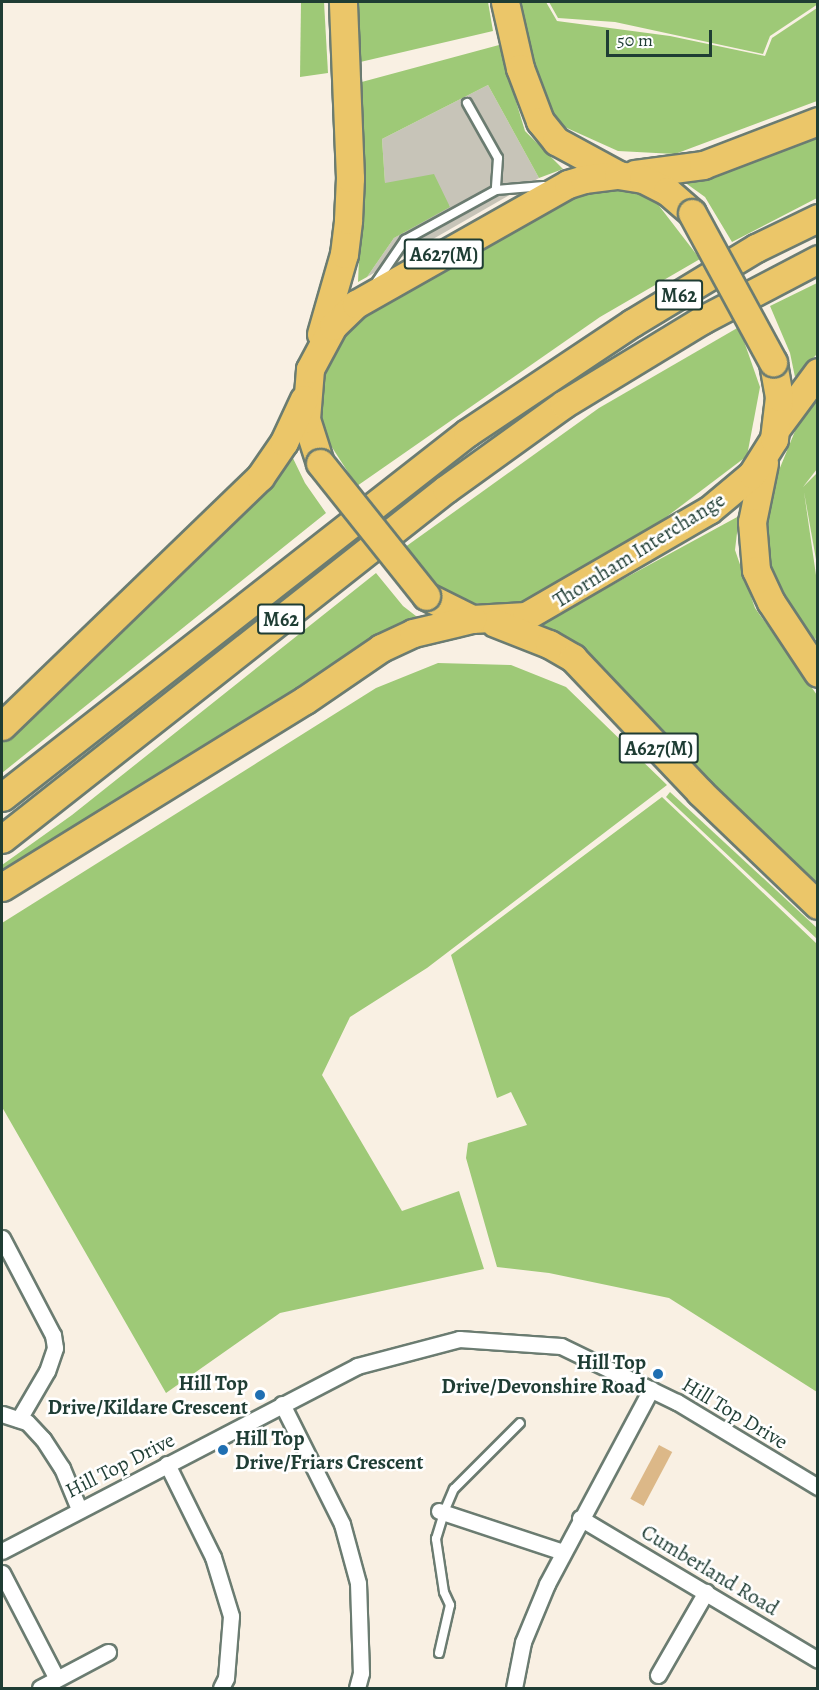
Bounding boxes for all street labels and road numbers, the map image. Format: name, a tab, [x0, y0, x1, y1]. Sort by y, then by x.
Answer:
road number: A627(M)	[404, 237, 484, 271]
road number: M62	[655, 278, 703, 312]
street label: Thornham Interchange	[548, 487, 730, 613]
road number: M62	[257, 602, 305, 636]
road number: A627(M)	[618, 731, 700, 765]
street label: Hill Top Drive	[678, 1372, 792, 1454]
street label: Hill Top Drive	[61, 1427, 179, 1503]
street label: Cumberland Road	[637, 1519, 783, 1621]

